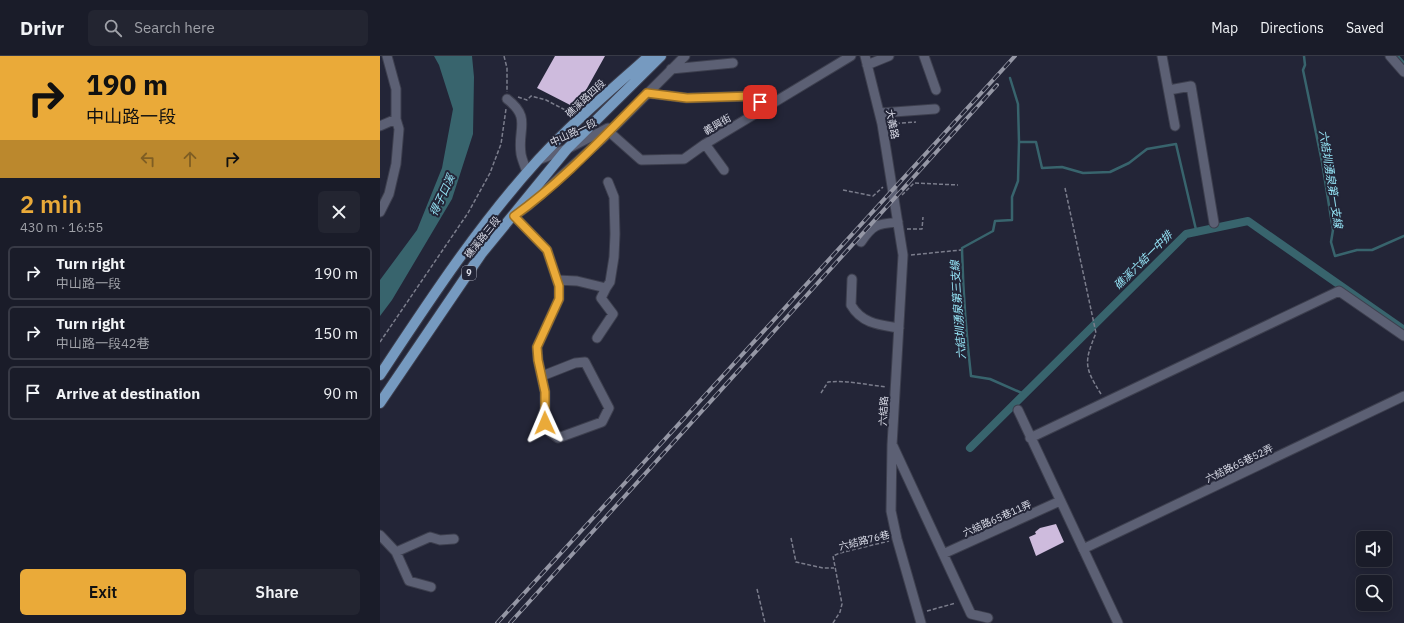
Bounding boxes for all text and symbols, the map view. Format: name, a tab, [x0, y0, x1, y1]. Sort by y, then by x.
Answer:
search box	[88, 10, 368, 46]
text: Drivr	[20, 16, 64, 40]
icon: search	[102, 17, 124, 39]
text: Search here	[134, 18, 215, 37]
text: Map	[1211, 19, 1238, 37]
text: Directions	[1260, 19, 1324, 37]
text: Saved	[1346, 19, 1384, 37]
text: 190 m	[86, 66, 168, 103]
icon: right	[20, 72, 72, 124]
street label: 礁溪路四段	[563, 77, 608, 120]
pin	[743, 85, 777, 119]
icon: arrive	[749, 91, 771, 113]
text: 中山路一段	[86, 105, 176, 128]
street label: 大義路	[883, 108, 902, 140]
street label: 義興街	[701, 111, 733, 138]
street label: 中山路一段	[548, 116, 599, 149]
water label: 六結圳湧泉第一支線	[1316, 129, 1346, 231]
icon: left	[137, 148, 159, 170]
icon: ahead	[179, 148, 201, 170]
icon: right	[221, 148, 243, 170]
water label: 得子口溪	[426, 170, 458, 218]
text: 2 min	[20, 188, 82, 220]
button: close	[318, 191, 360, 233]
street label: 礁溪路三段	[462, 214, 503, 261]
text: 430 m · 16:55	[20, 219, 103, 236]
water label: 礁溪六結一中排	[1111, 226, 1177, 292]
text: Turn right	[56, 254, 125, 273]
water label: 六結圳湧泉第三支線	[947, 258, 968, 360]
icon: right	[22, 262, 44, 284]
text: 190 m	[314, 264, 358, 283]
road number: 9	[462, 266, 476, 280]
text: 中山路一段	[56, 275, 121, 292]
text: Turn right	[56, 314, 125, 333]
icon: right	[22, 322, 44, 344]
text: 150 m	[314, 324, 358, 343]
text: 中山路一段42巷	[56, 335, 150, 352]
icon: arrive	[22, 382, 44, 404]
text: Arrive at destination	[56, 384, 200, 403]
text: 90 m	[323, 384, 358, 403]
street label: 六結路	[876, 396, 891, 426]
position arrow	[524, 402, 566, 444]
street label: 六結路65巷52弄	[1203, 441, 1275, 486]
street label: 六結路65巷11弄	[961, 497, 1034, 539]
street label: 六結路76巷	[837, 528, 891, 553]
map controls	[1356, 531, 1392, 611]
button: sound	[1356, 531, 1392, 567]
button: Exit	[20, 569, 186, 615]
button: Share	[194, 569, 360, 615]
button: search	[1356, 575, 1392, 611]

